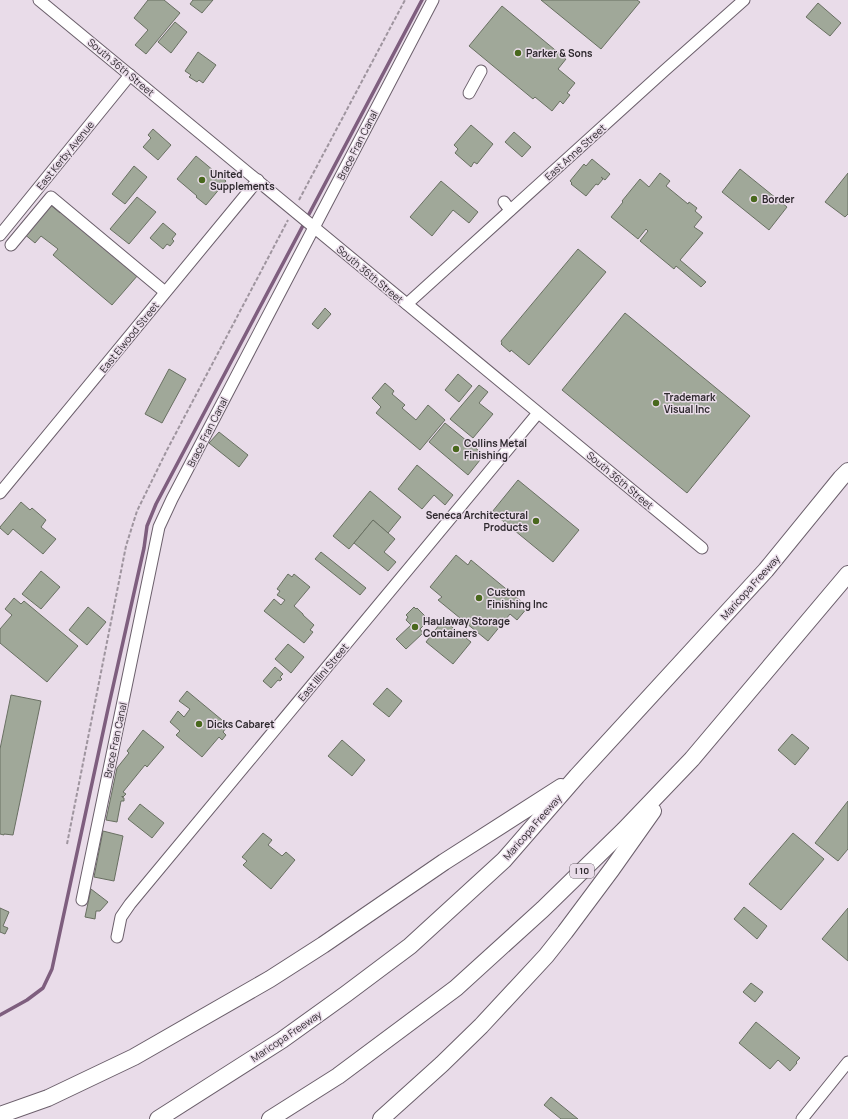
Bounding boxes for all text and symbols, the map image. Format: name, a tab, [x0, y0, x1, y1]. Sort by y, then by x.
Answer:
street label: South 36th Street	[85, 35, 157, 99]
place label: Parker & Sons	[526, 46, 593, 60]
marker: Parker & Sons	[513, 48, 523, 58]
street label: Brace Fran Canal	[333, 108, 381, 182]
street label: East Kerby Avenue	[33, 118, 97, 192]
street label: East Anne Street	[541, 121, 609, 183]
place label: United Supplements	[210, 167, 275, 193]
marker: United Supplements	[197, 175, 207, 185]
place label: Border	[762, 192, 795, 206]
marker: Border	[749, 194, 759, 204]
street label: South 36th Street	[334, 242, 406, 306]
street label: East Elwood Street	[96, 299, 162, 375]
place label: Trademark Visual Inc	[664, 390, 716, 416]
street label: Brace Fran Canal	[183, 395, 231, 469]
marker: Trademark Visual Inc	[651, 398, 661, 408]
place label: Collins Metal Finishing	[464, 436, 527, 462]
marker: Collins Metal Finishing	[451, 444, 461, 454]
street label: South 36th Street	[584, 448, 656, 512]
place label: Seneca Architectural Products	[426, 508, 529, 534]
marker: Seneca Architectural Products	[531, 516, 541, 526]
street label: Maricopa Freeway	[717, 551, 783, 622]
place label: Custom Finishing Inc	[487, 585, 548, 611]
marker: Custom Finishing Inc	[474, 593, 484, 603]
place label: Haulaway Storage Containers	[423, 614, 510, 640]
marker: Haulaway Storage Containers	[410, 622, 420, 632]
street label: East Illini Street	[295, 640, 351, 704]
street label: Brace Fran Canal	[100, 701, 130, 779]
place label: Dicks Cabaret	[207, 717, 275, 731]
marker: Dicks Cabaret	[194, 719, 204, 729]
street label: Maricopa Freeway	[500, 791, 565, 863]
road number: I 10	[570, 864, 594, 878]
street label: Maricopa Freeway	[248, 1007, 325, 1065]

